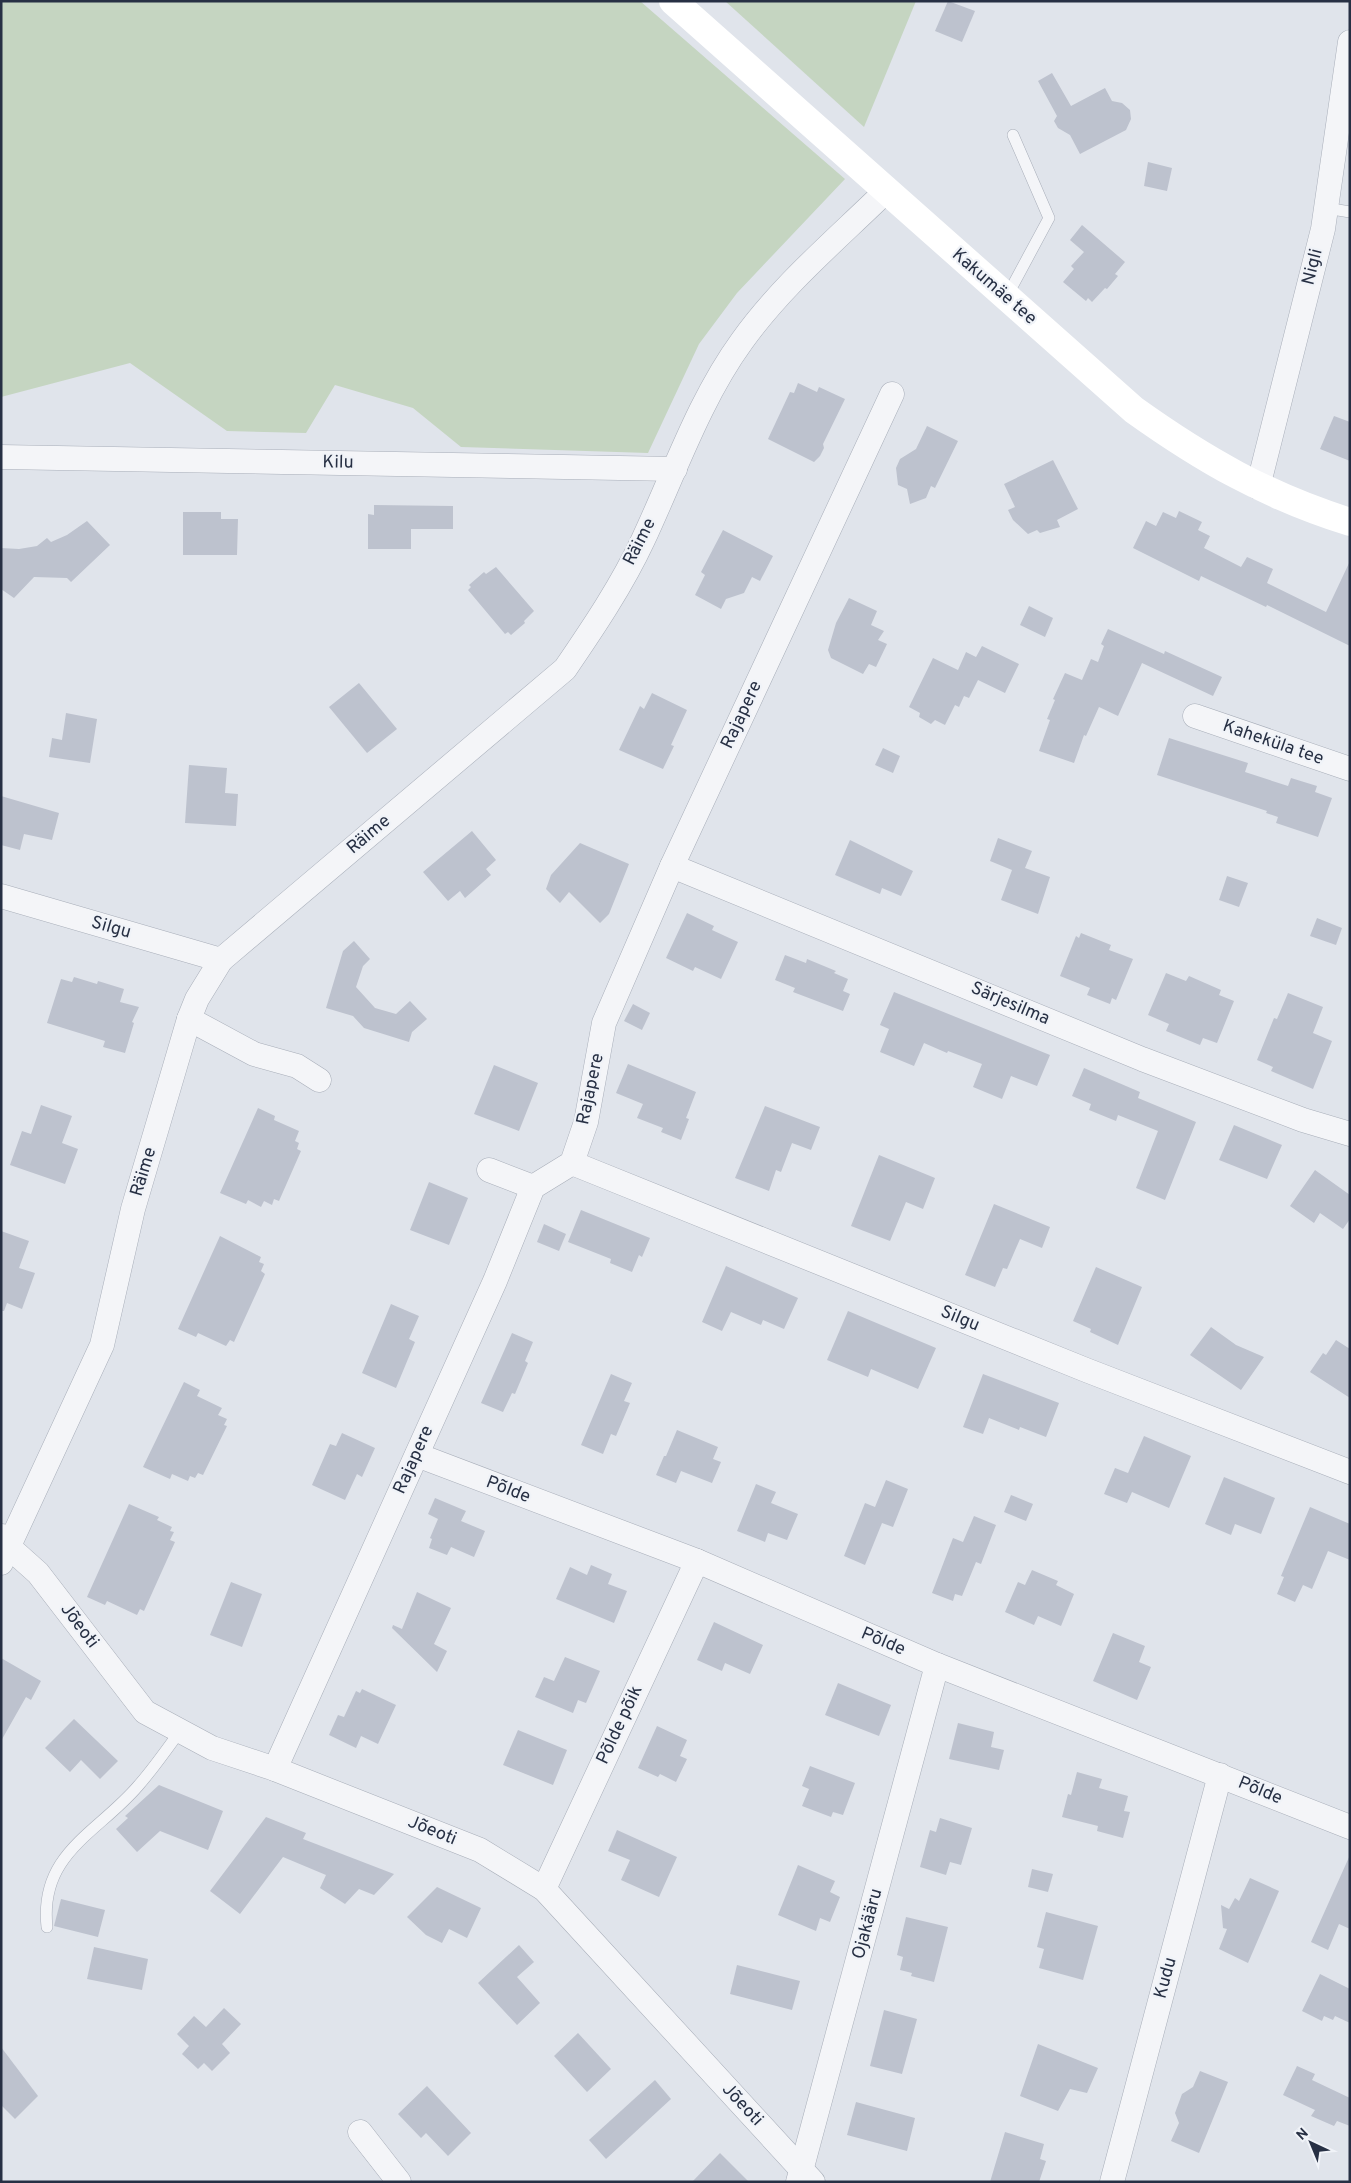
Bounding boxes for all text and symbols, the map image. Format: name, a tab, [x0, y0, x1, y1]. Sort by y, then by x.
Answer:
street label: Kakumäe tee	[947, 244, 1041, 330]
street label: Nigli	[1297, 246, 1329, 288]
street label: Kilu	[322, 451, 354, 475]
street label: Räime	[618, 514, 662, 570]
street label: Rajapere	[716, 677, 768, 753]
street label: Kaheküla tee	[1219, 715, 1327, 771]
street label: Räime	[342, 810, 396, 860]
street label: Silgu	[88, 911, 134, 945]
street label: Särjesilma	[967, 977, 1053, 1031]
street label: Rajapere	[572, 1051, 610, 1127]
street label: Räime	[126, 1145, 162, 1199]
street label: Silgu	[937, 1301, 983, 1337]
street label: Rajapere	[389, 1422, 439, 1498]
street label: Põlde	[482, 1471, 534, 1509]
street label: Jõeoti	[55, 1599, 103, 1653]
street label: Põlde	[857, 1622, 909, 1662]
street label: Põlde põik	[592, 1682, 648, 1768]
street label: Põlde	[1234, 1772, 1286, 1810]
street label: Jõeoti	[404, 1811, 460, 1851]
street label: Ojakääru	[848, 1886, 888, 1962]
street label: Kudu	[1149, 1955, 1183, 2001]
street label: Jõeoti	[716, 2079, 768, 2131]
north arrow	[1286, 2118, 1336, 2168]
text: N	[1293, 2125, 1313, 2144]

